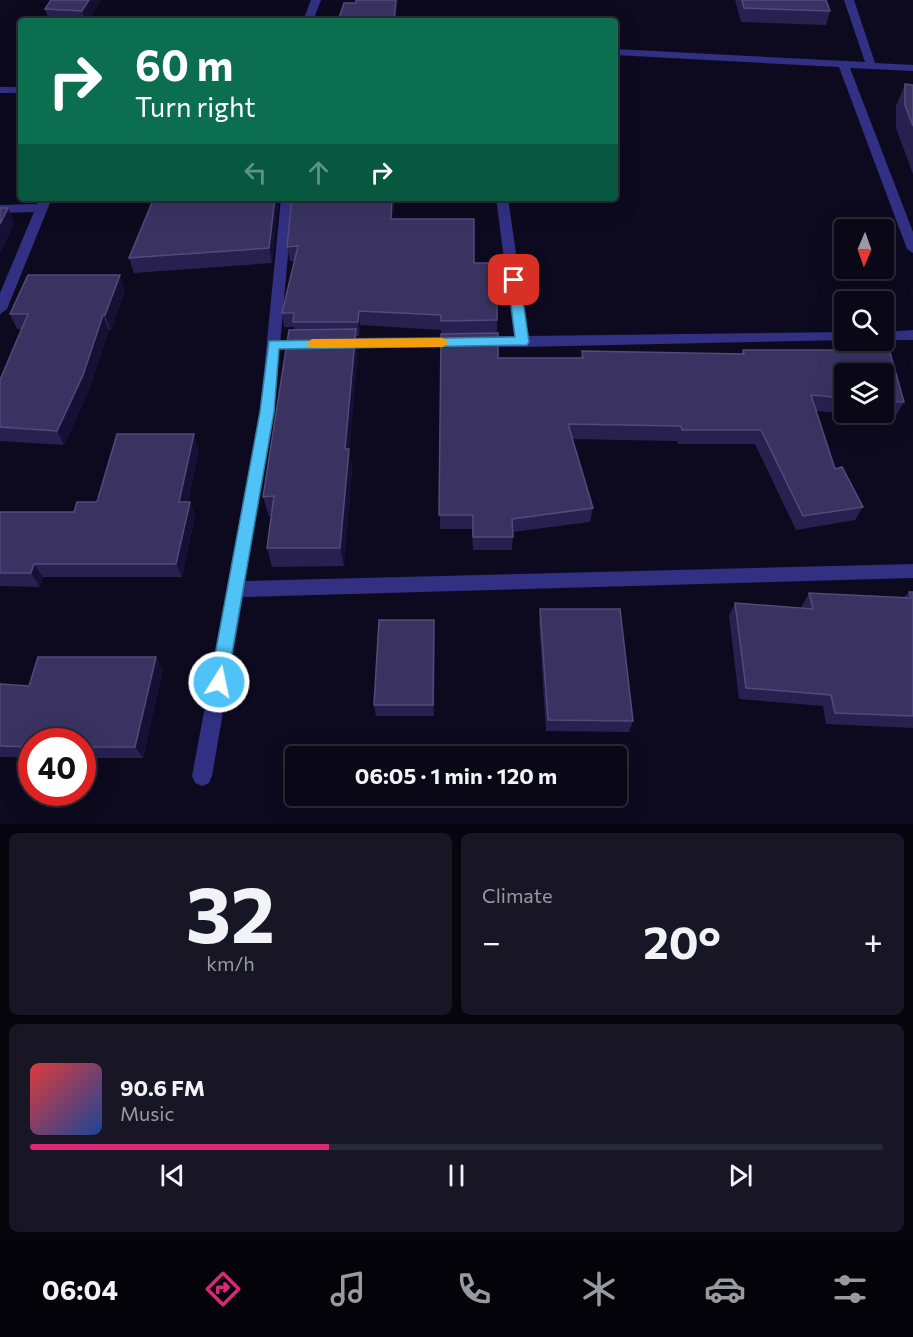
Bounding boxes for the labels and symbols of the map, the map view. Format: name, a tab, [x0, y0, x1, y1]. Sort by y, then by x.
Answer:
north arrow	[834, 219, 894, 279]
pin	[488, 254, 539, 305]
position arrow	[187, 650, 251, 714]
speed limit sign: 40	[18, 728, 96, 806]

